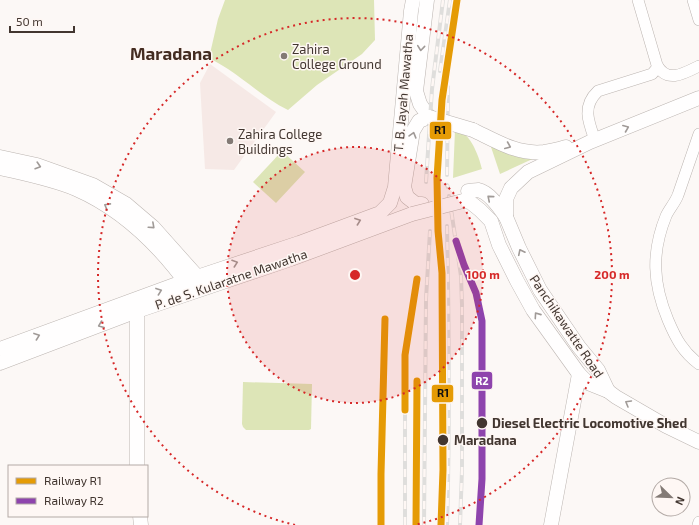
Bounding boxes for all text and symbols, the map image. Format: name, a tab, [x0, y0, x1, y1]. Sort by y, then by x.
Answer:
scale bar	[10, 8, 74, 34]
text: 50 m	[16, 14, 43, 28]
street label: T. B. Jayah Mawatha	[390, 33, 416, 153]
place label: Zahira College Ground	[292, 41, 382, 72]
district label: Maradana	[130, 43, 212, 63]
one-way arrow	[417, 45, 426, 51]
marker: Zahira College Ground	[279, 51, 289, 61]
line badge: R1	[429, 121, 452, 140]
text: R1	[434, 123, 446, 136]
one-way arrow	[622, 125, 629, 133]
place label: Zahira College Buildings	[238, 126, 322, 157]
one-way arrow	[408, 131, 417, 138]
marker: Zahira College Buildings	[225, 136, 235, 146]
one-way arrow	[505, 142, 512, 150]
one-way arrow	[34, 161, 41, 170]
one-way arrow	[488, 196, 495, 203]
one-way arrow	[104, 204, 111, 211]
one-way arrow	[355, 217, 362, 225]
one-way arrow	[147, 221, 154, 228]
street label: P. de S. Kularatne Mawatha	[153, 245, 309, 313]
one-way arrow	[518, 248, 526, 256]
one-way arrow	[232, 260, 239, 268]
text: 100 m	[466, 267, 500, 281]
text: 200 m	[594, 267, 630, 281]
centre of rings	[348, 268, 362, 282]
street label: Panchikawatte Road	[527, 271, 607, 381]
one-way arrow	[155, 287, 162, 295]
one-way arrow	[534, 312, 542, 319]
one-way arrow	[97, 320, 104, 329]
one-way arrow	[33, 332, 40, 340]
line badge: R2	[471, 371, 493, 390]
text: R2	[475, 374, 489, 387]
line badge: R1	[431, 384, 454, 403]
text: R1	[437, 386, 449, 399]
one-way arrow	[625, 401, 632, 408]
place label: Diesel Electric Locomotive Shed	[492, 415, 687, 431]
marker: Diesel Electric Locomotive Shed	[475, 416, 489, 430]
place label: Maradana	[454, 432, 517, 448]
marker: Maradana	[436, 433, 450, 447]
legend	[8, 465, 148, 517]
text: Railway R1	[44, 473, 102, 487]
north arrow	[651, 477, 691, 517]
text: Railway R2	[44, 493, 104, 507]
text: N	[673, 495, 688, 507]

